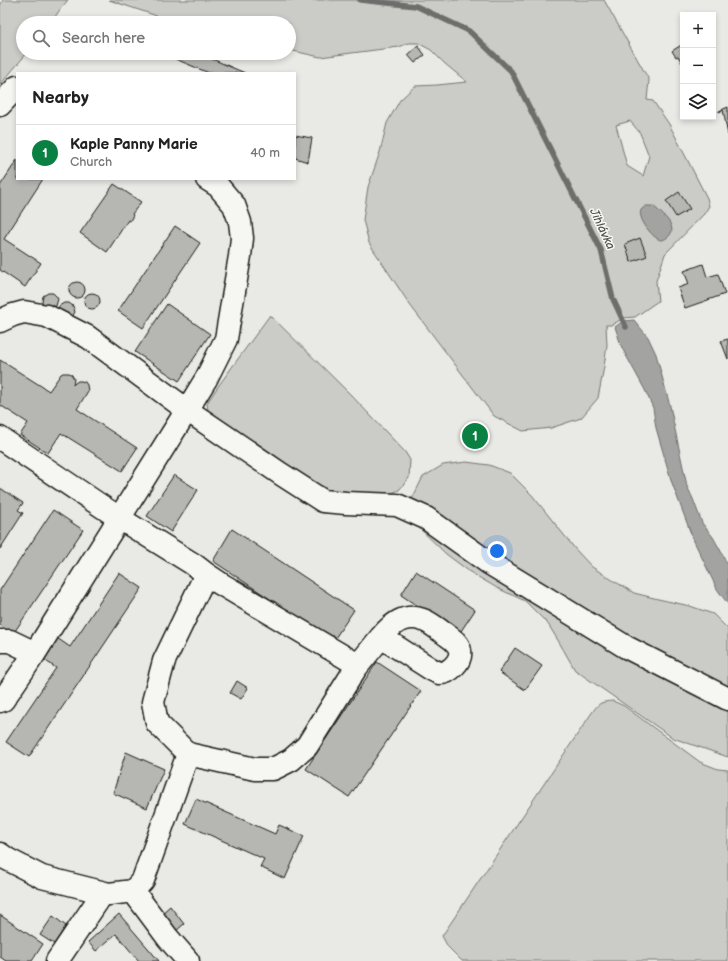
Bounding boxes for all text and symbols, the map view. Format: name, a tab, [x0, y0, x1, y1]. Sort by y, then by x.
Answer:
map controls	[680, 12, 716, 120]
button: +	[680, 12, 716, 48]
search box	[16, 16, 296, 60]
icon: search	[30, 27, 52, 49]
text: Search here	[62, 29, 145, 48]
button: −	[680, 48, 716, 84]
button: layers	[680, 84, 716, 120]
text: Nearby	[32, 88, 89, 108]
text: Kaple Panny Marie	[70, 135, 198, 154]
text: 1	[42, 145, 48, 161]
text: 40 m	[250, 145, 280, 161]
text: Church	[70, 154, 112, 170]
water label: Jihlávka	[586, 205, 618, 252]
pin: 1	[462, 421, 488, 451]
your location	[487, 541, 507, 561]

